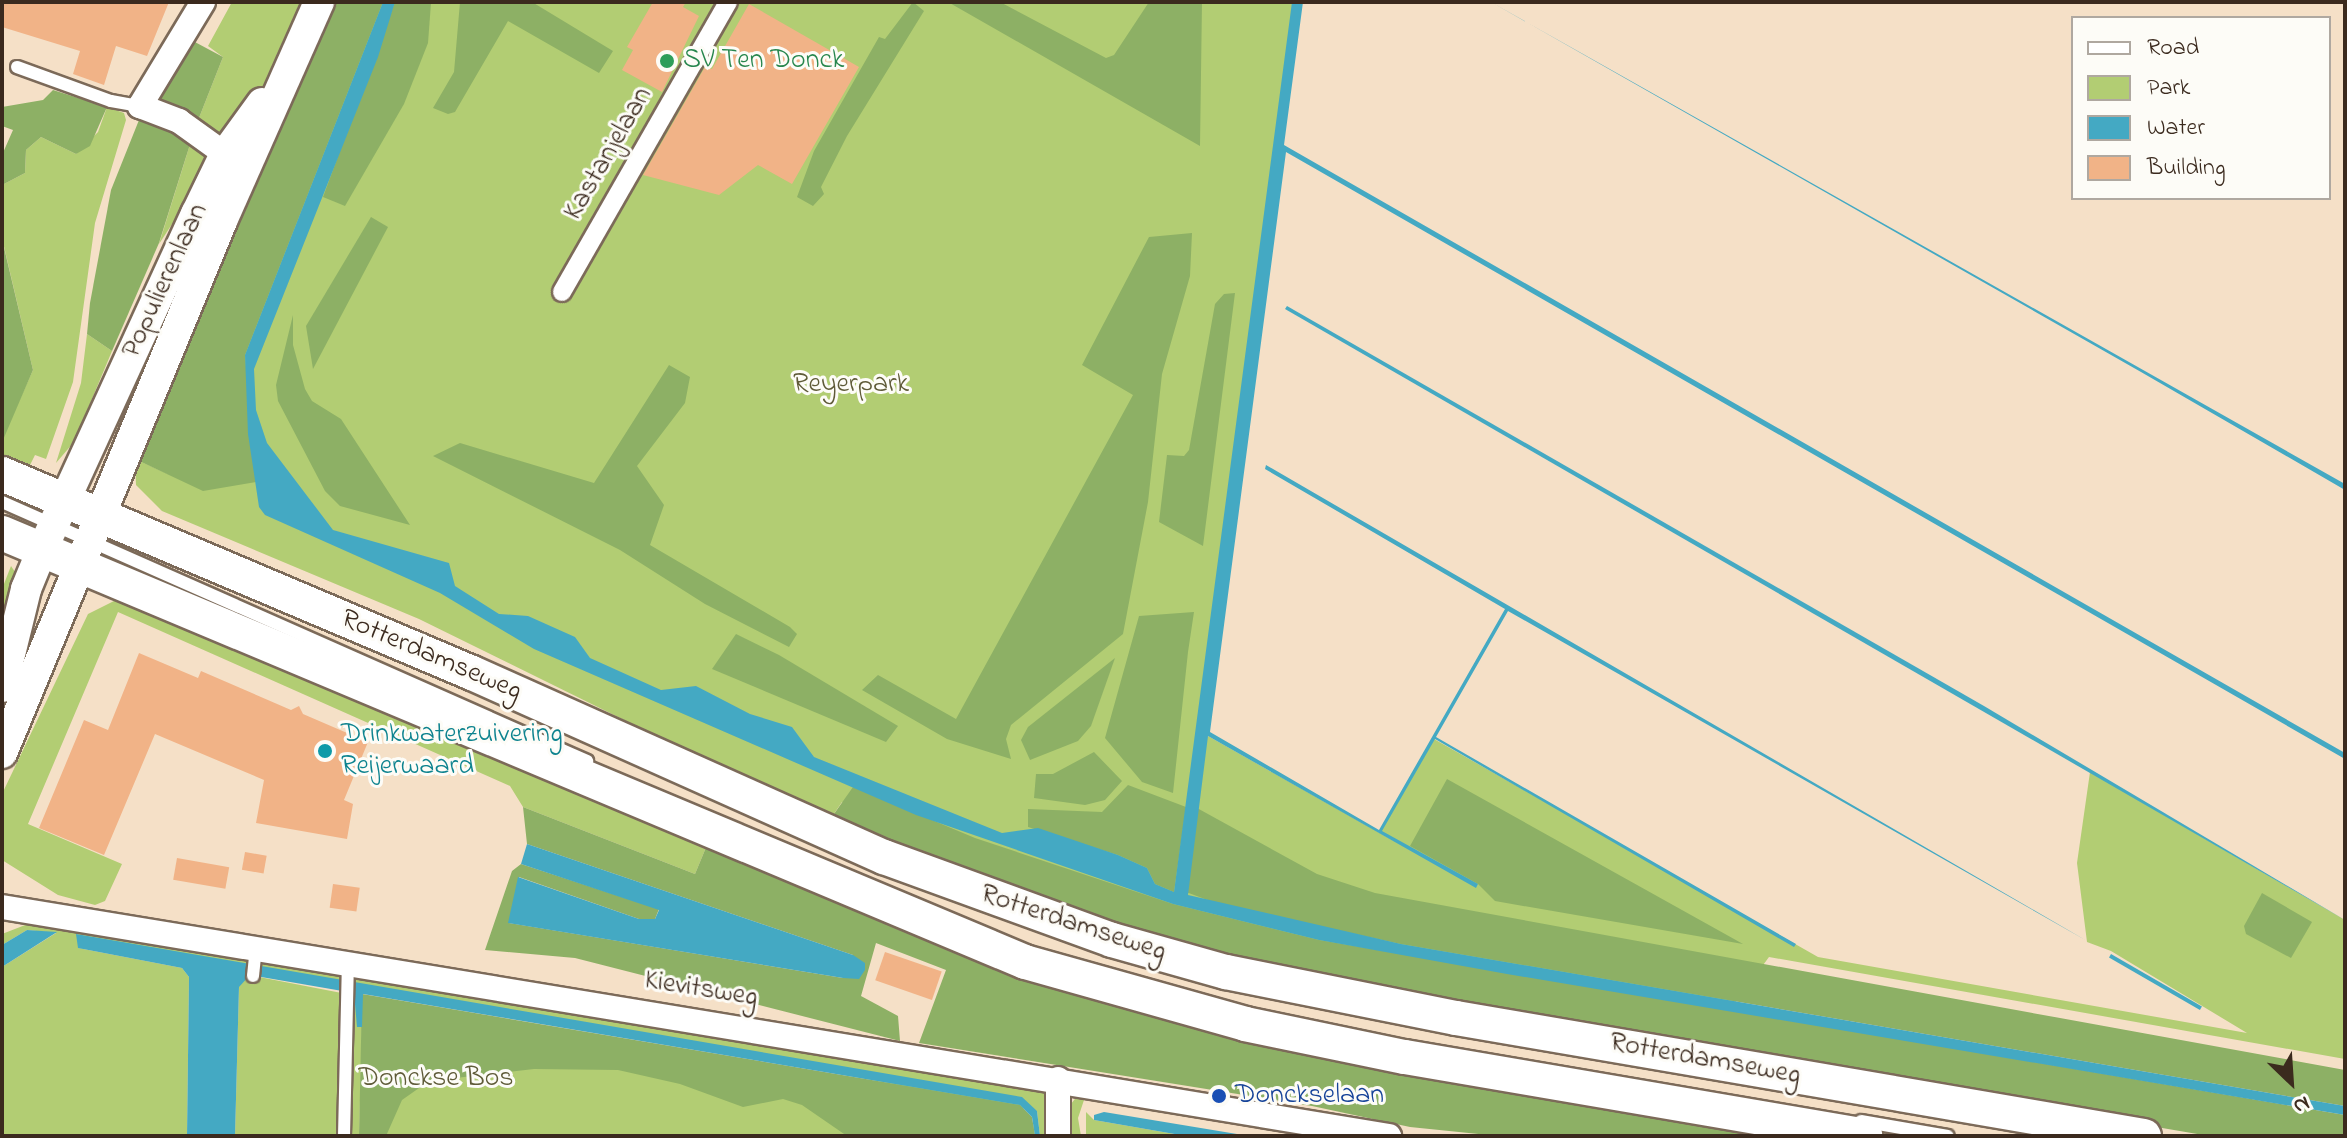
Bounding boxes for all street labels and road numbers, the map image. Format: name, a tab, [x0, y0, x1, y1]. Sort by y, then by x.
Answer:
street label: Kastanjelaan	[557, 81, 661, 227]
street label: Populierenlaan	[116, 199, 216, 363]
street label: Rotterdamseweg	[336, 603, 526, 709]
street label: Rotterdamseweg	[976, 878, 1170, 970]
street label: Kievitsweg	[642, 964, 760, 1016]
street label: Rotterdamseweg	[1607, 1027, 1803, 1093]

